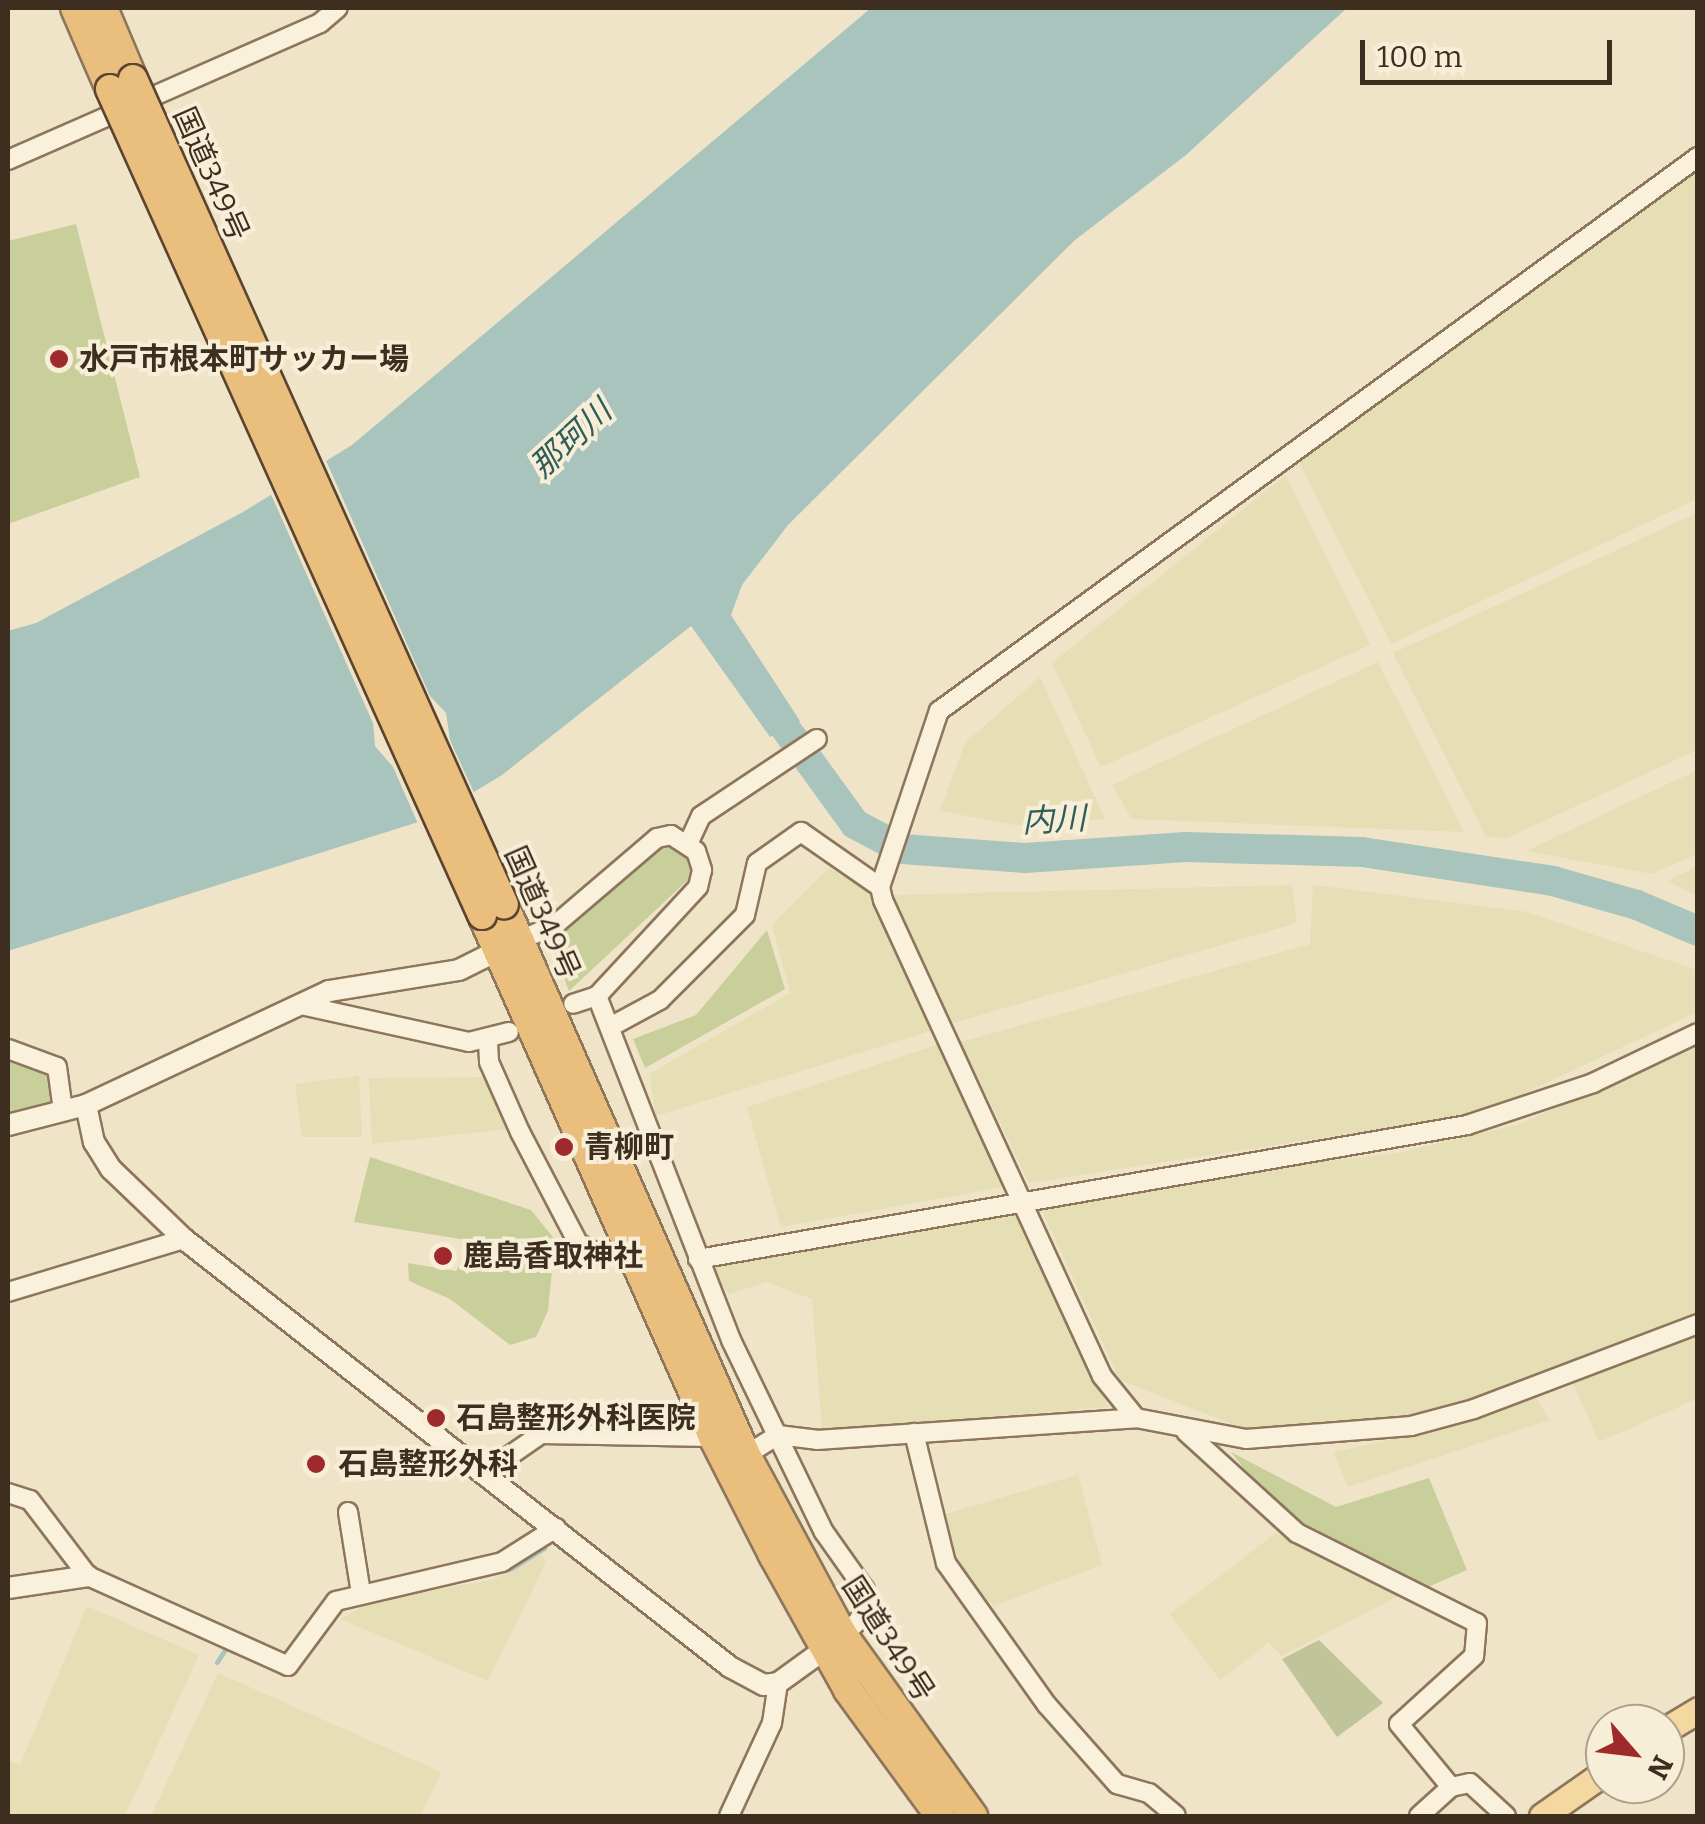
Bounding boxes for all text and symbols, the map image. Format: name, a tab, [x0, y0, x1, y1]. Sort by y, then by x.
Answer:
scale bar	[1365, 20, 1618, 82]
text: 100 m	[1377, 39, 1462, 75]
street label: 国道349号	[166, 102, 256, 246]
place label: 水戸市根本町サッカー場	[79, 341, 409, 377]
marker: 水戸市根本町サッカー場	[48, 348, 70, 370]
water label: 那珂川	[523, 392, 619, 486]
water label: 内川	[1021, 799, 1087, 841]
street label: 国道349号	[497, 841, 587, 985]
place label: 青柳町	[584, 1129, 674, 1165]
marker: 青柳町	[553, 1136, 575, 1158]
place label: 鹿島香取神社	[463, 1238, 643, 1274]
marker: 鹿島香取神社	[432, 1245, 454, 1267]
place label: 石島整形外科医院	[456, 1400, 696, 1436]
marker: 石島整形外科医院	[425, 1407, 447, 1429]
place label: 石島整形外科	[338, 1446, 518, 1482]
marker: 石島整形外科	[303, 1451, 329, 1477]
street label: 国道349号	[834, 1570, 942, 1708]
north arrow	[1585, 1704, 1685, 1804]
text: N	[1641, 1750, 1680, 1785]

